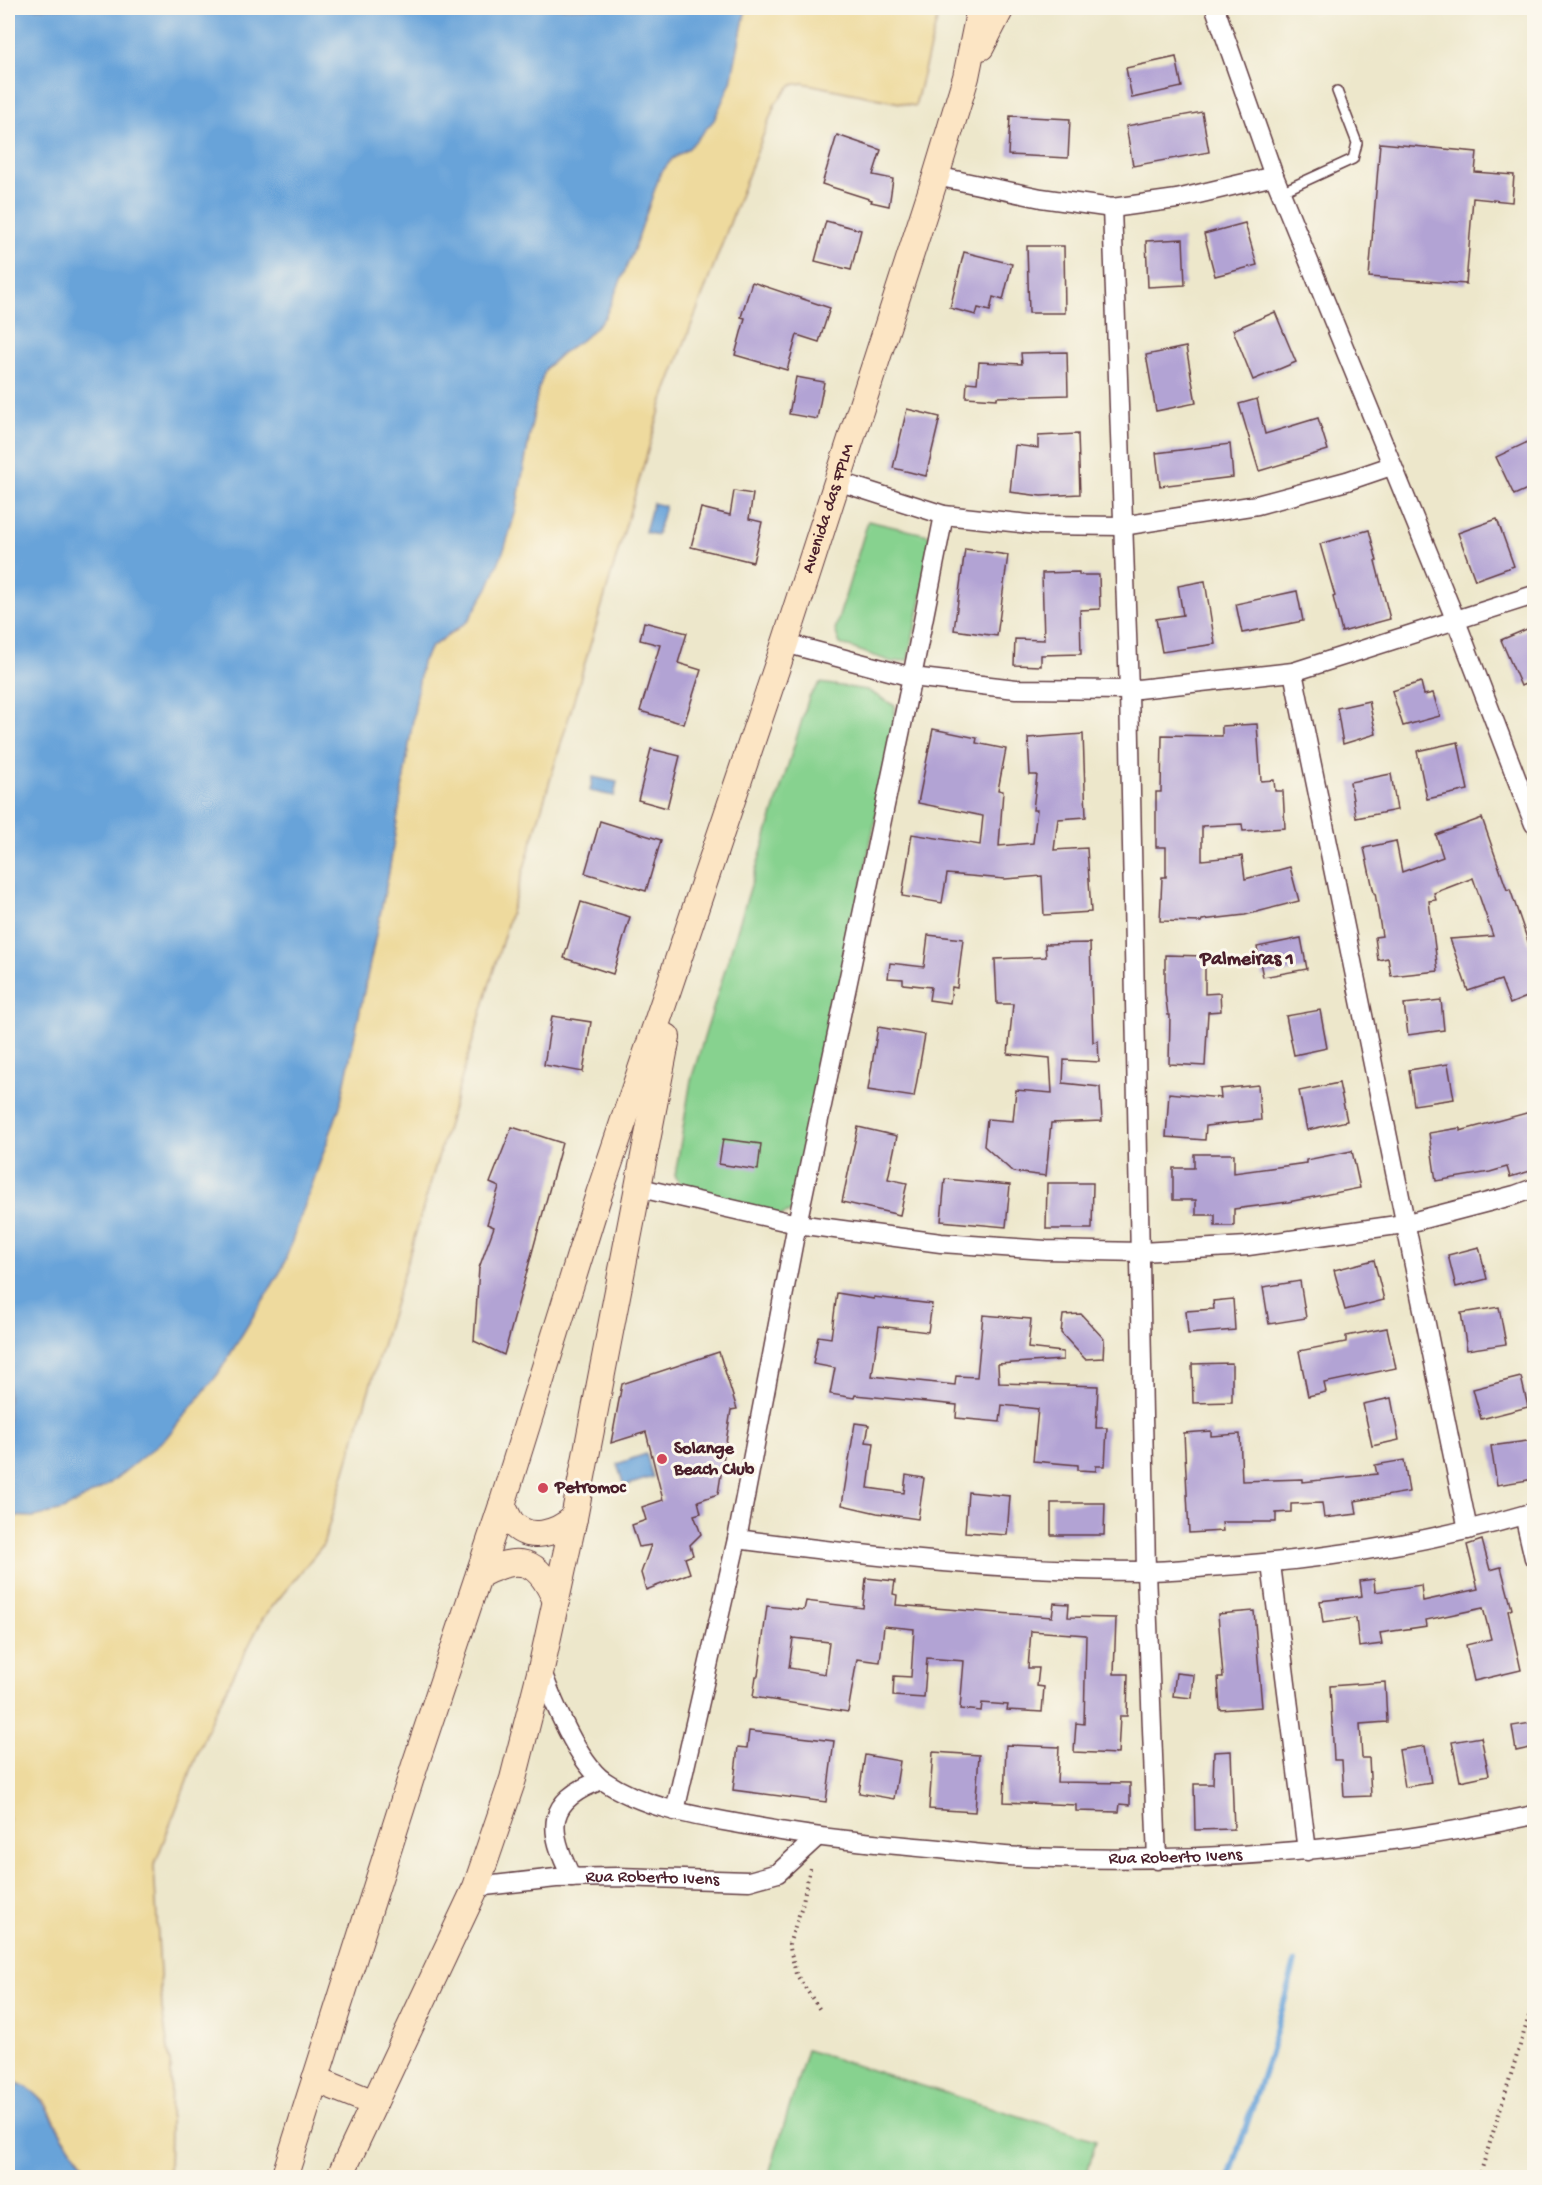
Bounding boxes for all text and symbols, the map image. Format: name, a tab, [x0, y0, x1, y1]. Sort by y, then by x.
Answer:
street label: Avenida das FPLM	[798, 441, 859, 576]
district label: Palmeiras 1	[1199, 949, 1294, 972]
place label: Solange Beach Club	[673, 1439, 755, 1481]
marker: Solange Beach Club	[655, 1452, 669, 1466]
place label: Petromoc	[554, 1478, 626, 1499]
marker: Petromoc	[536, 1481, 550, 1495]
street label: Rua Roberto Ivens	[1108, 1844, 1244, 1869]
street label: Rua Roberto Ivens	[585, 1866, 721, 1891]

